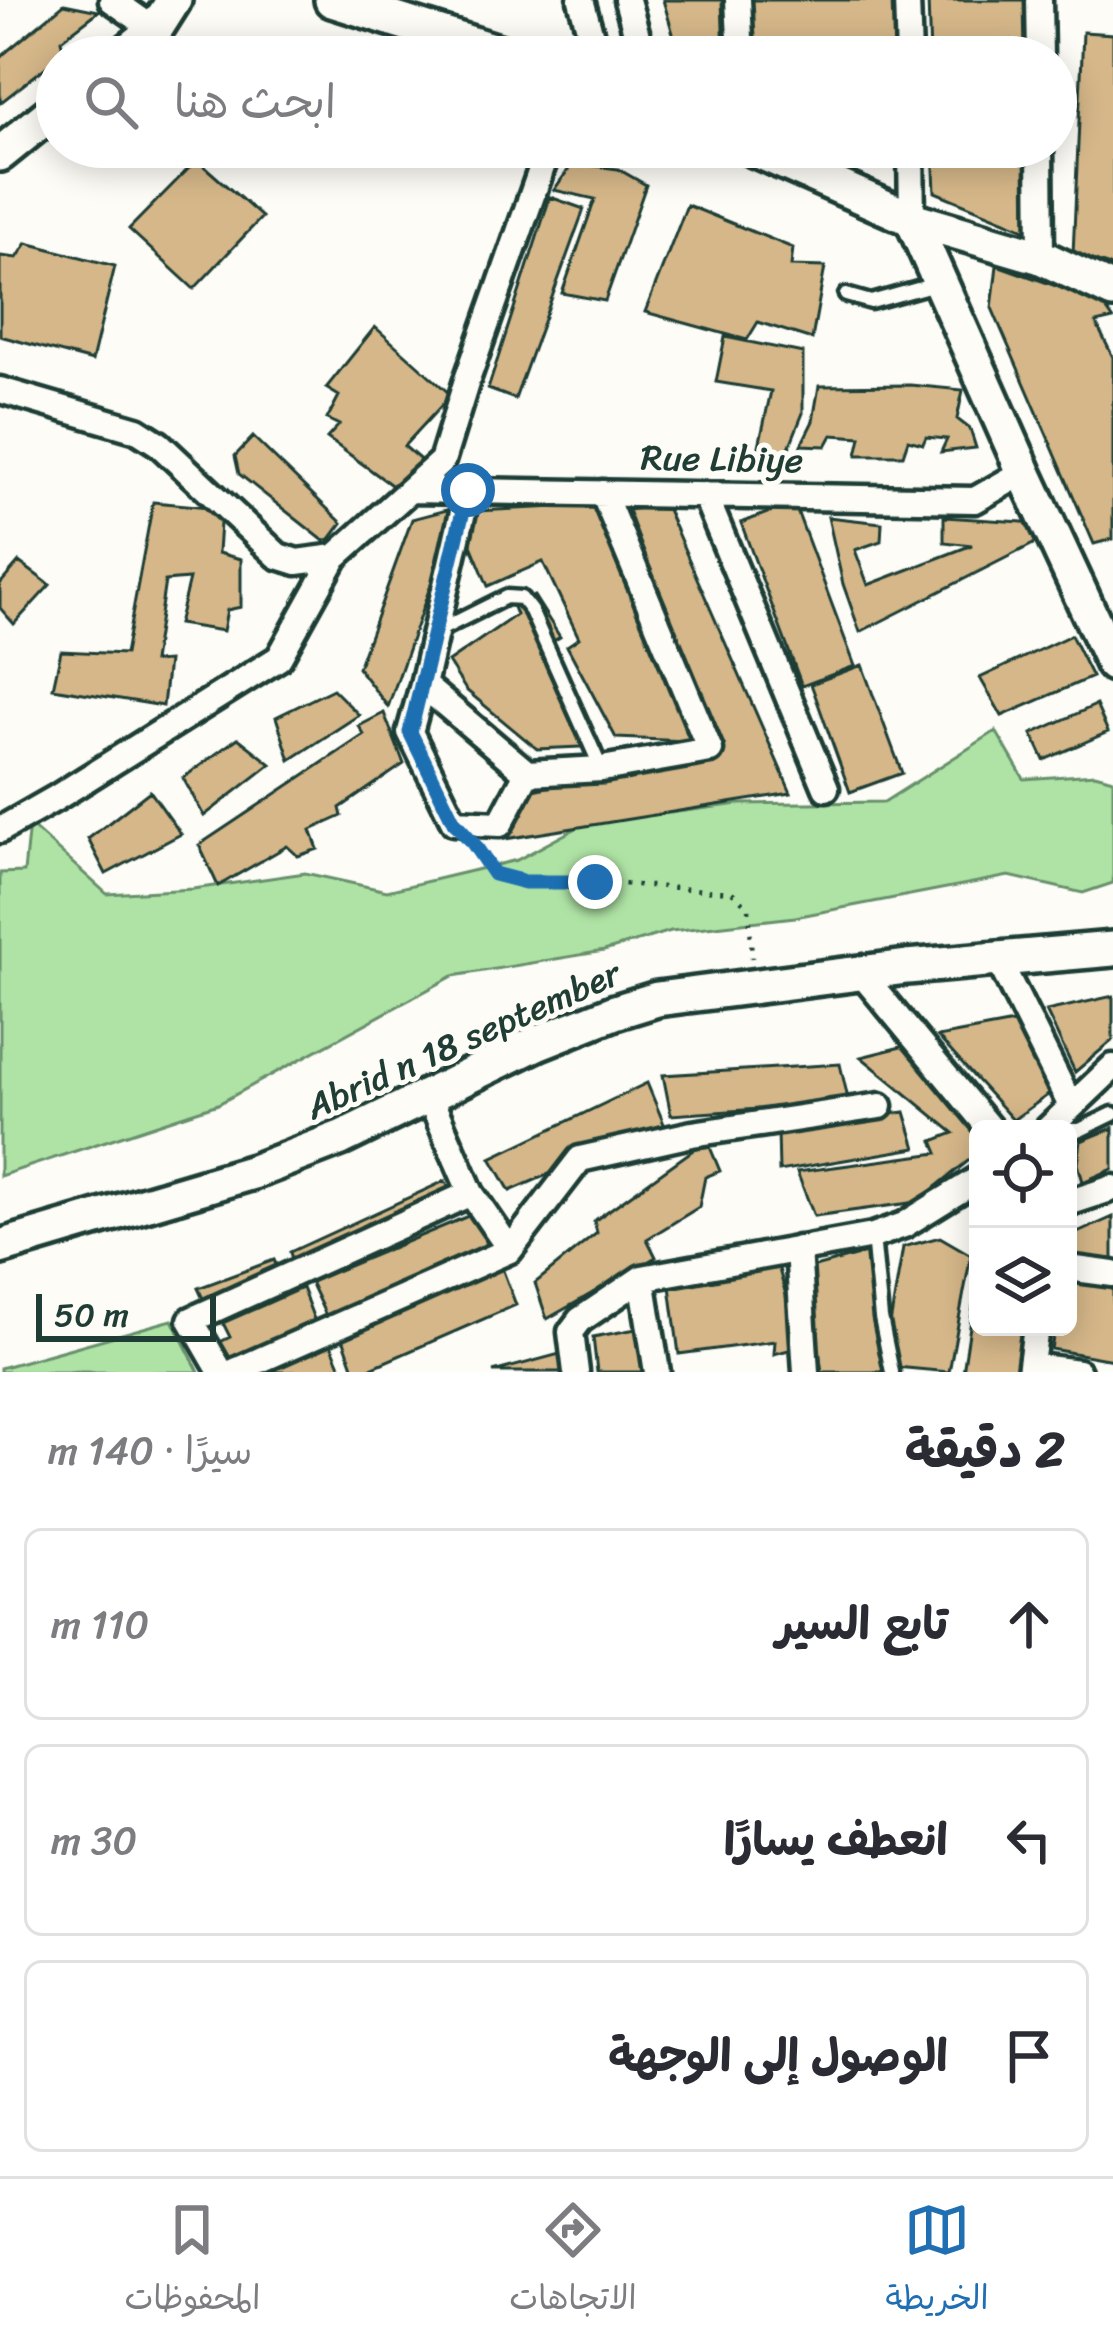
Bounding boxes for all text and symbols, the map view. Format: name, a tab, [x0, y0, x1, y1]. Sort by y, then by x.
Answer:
search box	[36, 36, 1077, 168]
text: ابحث هنا	[174, 62, 336, 142]
icon: search	[78, 69, 144, 135]
street label: Rue Libiye	[640, 426, 804, 492]
route start	[441, 463, 495, 517]
route end	[568, 855, 622, 909]
street label: Abrid n 18 september	[294, 941, 633, 1139]
map controls	[969, 1120, 1077, 1336]
button: locate	[969, 1120, 1077, 1228]
button: layers	[969, 1228, 1077, 1336]
text: 50 m	[54, 1286, 129, 1344]
scale bar	[36, 1288, 216, 1341]
text: 2 دقيقة	[905, 1405, 1065, 1495]
text: سيرًا · 140 m	[48, 1416, 252, 1485]
text: تابع السير	[776, 1584, 948, 1664]
text: 110 m	[51, 1590, 149, 1659]
icon: ahead	[996, 1591, 1062, 1657]
text: انعطف يسارًا	[724, 1800, 948, 1880]
text: 30 m	[51, 1806, 137, 1875]
icon: left	[996, 1807, 1062, 1873]
text: الوصول إلى الوجهة	[608, 2016, 948, 2096]
icon: arrive	[996, 2023, 1062, 2089]
tab: المحفوظات	[124, 2197, 260, 2327]
tab: الاتجاهات	[509, 2197, 637, 2327]
tab: الخريطة	[886, 2197, 989, 2327]

